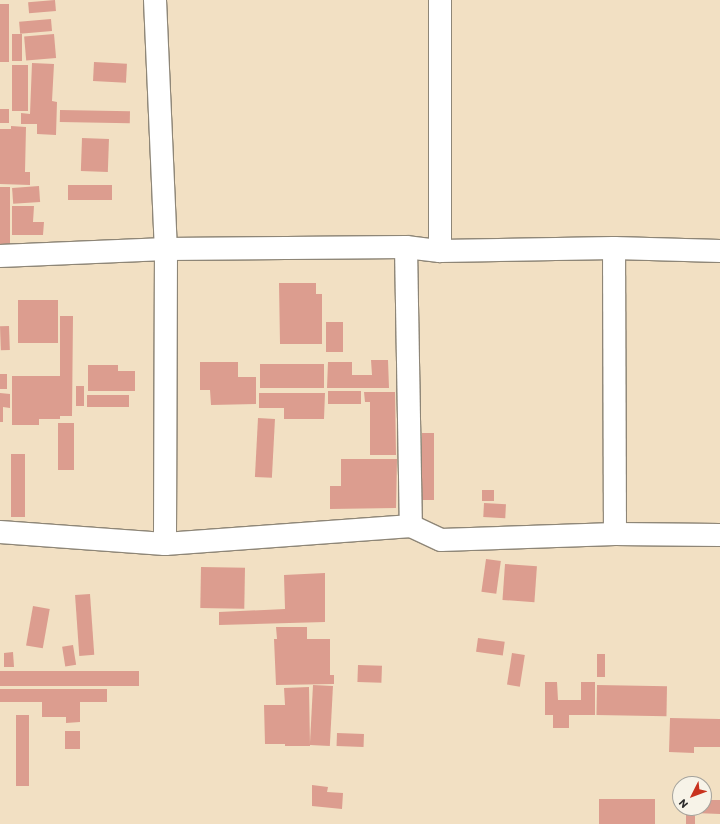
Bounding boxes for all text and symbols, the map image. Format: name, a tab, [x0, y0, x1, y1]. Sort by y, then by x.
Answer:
north arrow	[672, 776, 712, 816]
text: N	[676, 797, 691, 811]

